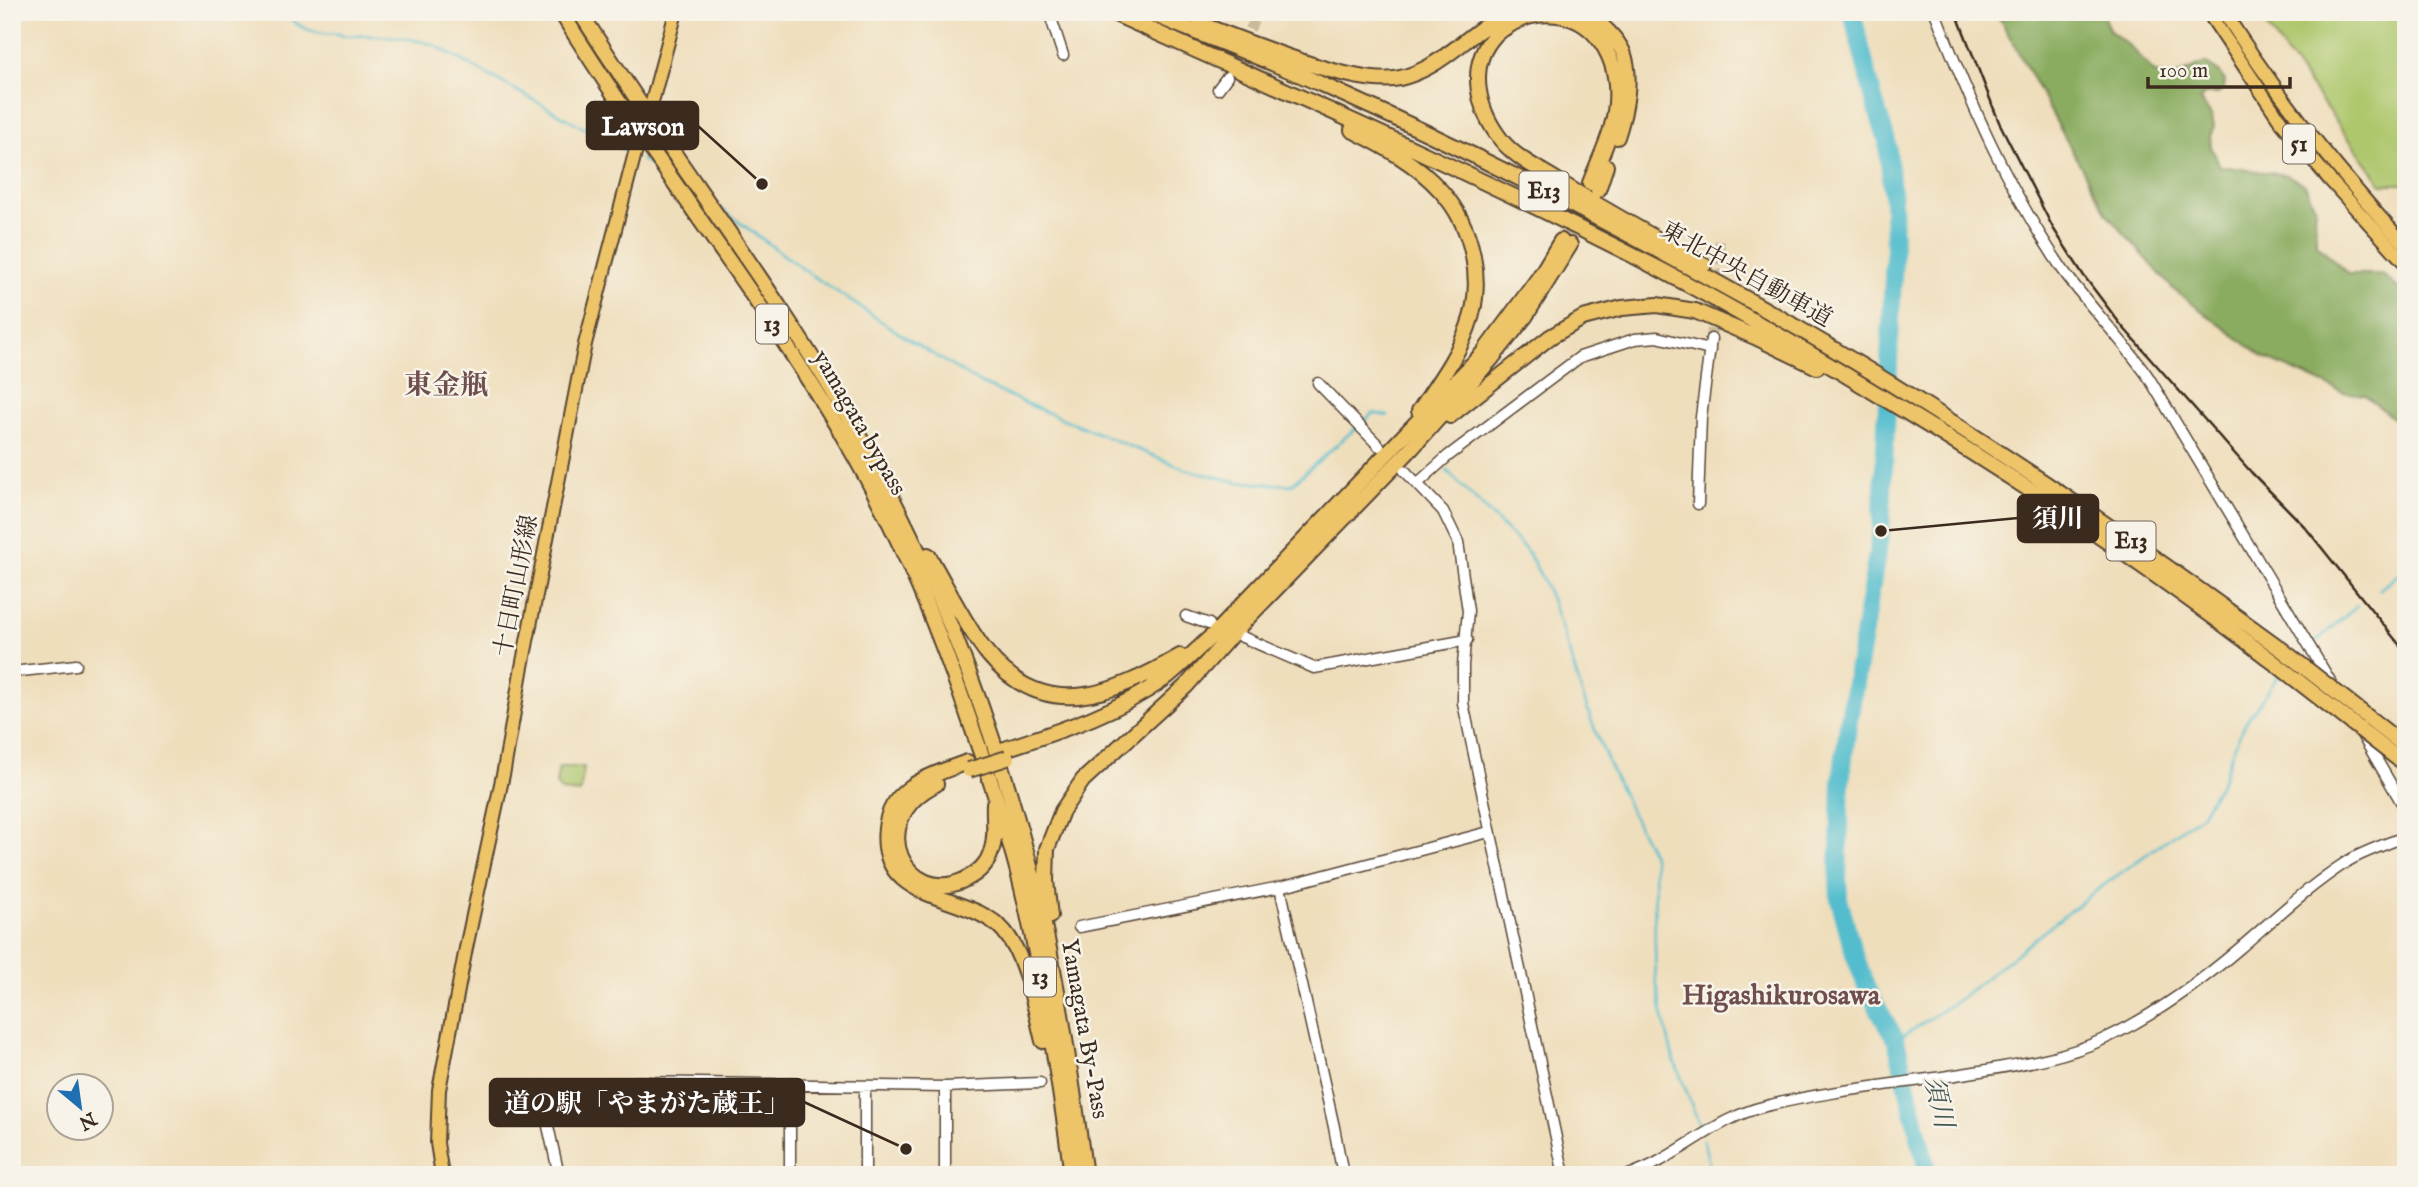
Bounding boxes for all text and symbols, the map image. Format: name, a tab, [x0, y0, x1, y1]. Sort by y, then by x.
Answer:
scale bar	[2148, 46, 2290, 90]
text: 100 m	[2159, 58, 2208, 85]
callout: Lawson	[587, 102, 698, 149]
text: Lawson	[601, 111, 685, 144]
road number: 51	[2283, 125, 2315, 164]
road number: E13	[1520, 172, 1568, 210]
street label: 東北中央自動車道	[1655, 215, 1837, 335]
road number: 13	[756, 304, 788, 344]
street label: yamagata bypass	[804, 344, 913, 501]
district label: 東金瓶	[404, 369, 488, 404]
callout: 須川	[2018, 495, 2098, 542]
text: 須川	[2032, 503, 2084, 536]
street label: 十日町山形線	[488, 512, 546, 660]
road number: E13	[2106, 522, 2156, 561]
street label: Yamagata By-Pass	[1053, 937, 1115, 1121]
road number: 13	[1024, 958, 1056, 996]
district label: Higashikurosawa	[1682, 979, 1881, 1014]
north arrow	[46, 1072, 116, 1142]
water label: 須川	[1916, 1073, 1961, 1134]
callout: 道の駅「やまがた蔵王」	[490, 1079, 804, 1126]
text: 道の駅「やまがた蔵王」	[504, 1088, 790, 1121]
text: N	[74, 1105, 101, 1135]

